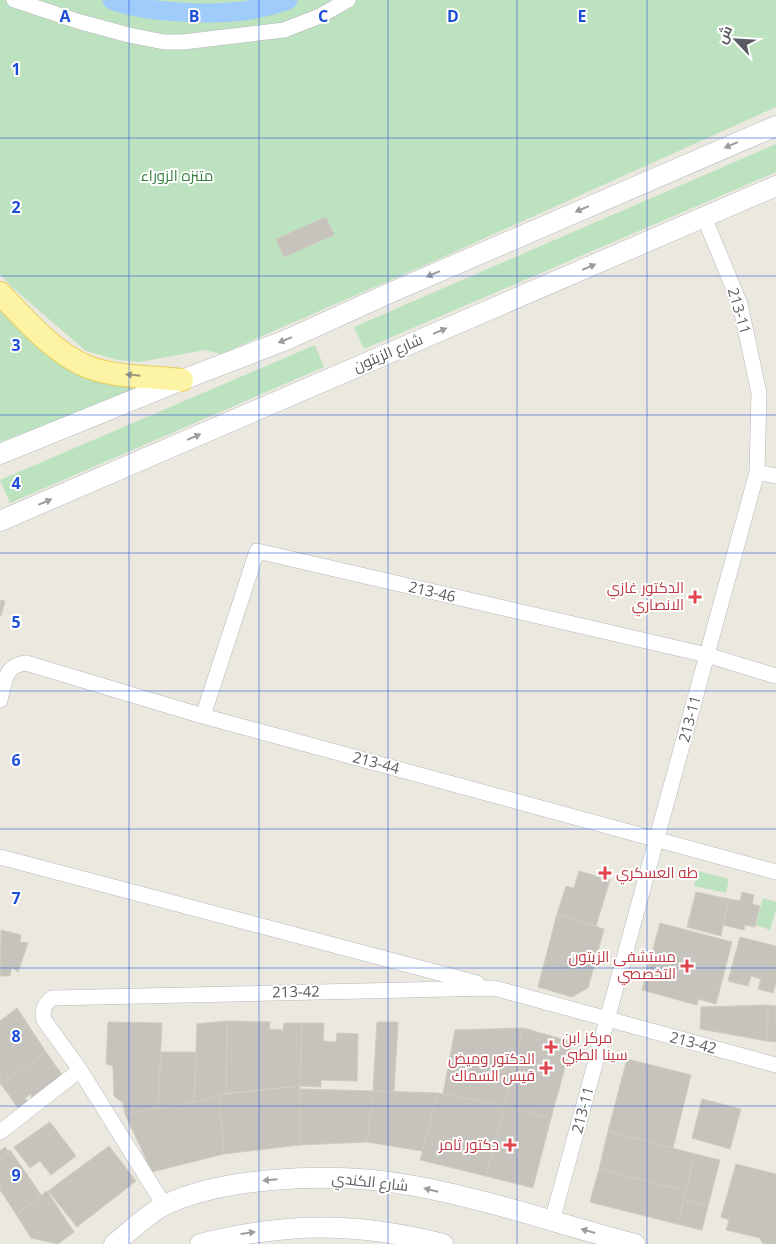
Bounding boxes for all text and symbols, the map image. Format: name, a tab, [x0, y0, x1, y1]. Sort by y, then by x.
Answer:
text: A	[59, 5, 71, 27]
text: B	[189, 5, 199, 27]
text: C	[318, 5, 328, 27]
text: D	[447, 5, 459, 27]
text: E	[578, 5, 587, 27]
north arrow	[711, 15, 761, 65]
text: ش	[711, 22, 736, 46]
text: 1	[11, 58, 21, 80]
one-way arrow	[724, 141, 738, 149]
park label: متنزه الزوراء	[141, 165, 213, 185]
text: 2	[11, 196, 21, 218]
one-way arrow	[575, 206, 589, 214]
one-way arrow	[582, 262, 596, 270]
one-way arrow	[426, 271, 440, 279]
street label: 213-11	[724, 285, 756, 336]
one-way arrow	[433, 327, 447, 335]
street label: شارع الزيتون	[350, 328, 426, 378]
text: 3	[11, 334, 21, 356]
one-way arrow	[278, 337, 292, 345]
one-way arrow	[125, 371, 141, 379]
one-way arrow	[187, 433, 201, 441]
text: 4	[11, 472, 21, 494]
one-way arrow	[38, 497, 52, 505]
street label: 213-46	[407, 576, 458, 606]
place label: الدكتور غازي الانصاري	[607, 577, 684, 617]
marker: الدكتور غازي الانصاري	[688, 590, 702, 604]
text: 5	[11, 611, 21, 633]
street label: 213-11	[673, 693, 705, 744]
street label: 213-44	[351, 746, 402, 778]
text: 6	[11, 749, 21, 771]
place label: طه العسكري	[616, 862, 698, 885]
marker: طه العسكري	[598, 866, 612, 880]
text: 7	[11, 887, 21, 909]
place label: مستشفى الزيتون التخصصي	[568, 946, 676, 986]
marker: مستشفى الزيتون التخصصي	[680, 959, 694, 973]
street label: 213-42	[272, 981, 320, 1001]
text: 8	[11, 1025, 21, 1047]
street label: 213-42	[668, 1026, 719, 1058]
place label: مركز ابن سينا الطبي	[562, 1027, 628, 1067]
marker: مركز ابن سينا الطبي	[544, 1040, 558, 1054]
place label: الدكتور وميض قيس السماك	[448, 1048, 535, 1086]
marker: الدكتور وميض قيس السماك	[539, 1061, 553, 1075]
street label: 213-11	[566, 1084, 598, 1135]
place label: دكتور ثامر	[438, 1134, 499, 1154]
marker: دكتور ثامر	[503, 1138, 517, 1152]
text: 9	[11, 1164, 21, 1186]
street label: شارع الكندي	[331, 1167, 409, 1198]
one-way arrow	[262, 1176, 278, 1184]
one-way arrow	[424, 1186, 439, 1194]
one-way arrow	[581, 1227, 596, 1235]
one-way arrow	[240, 1229, 256, 1237]

